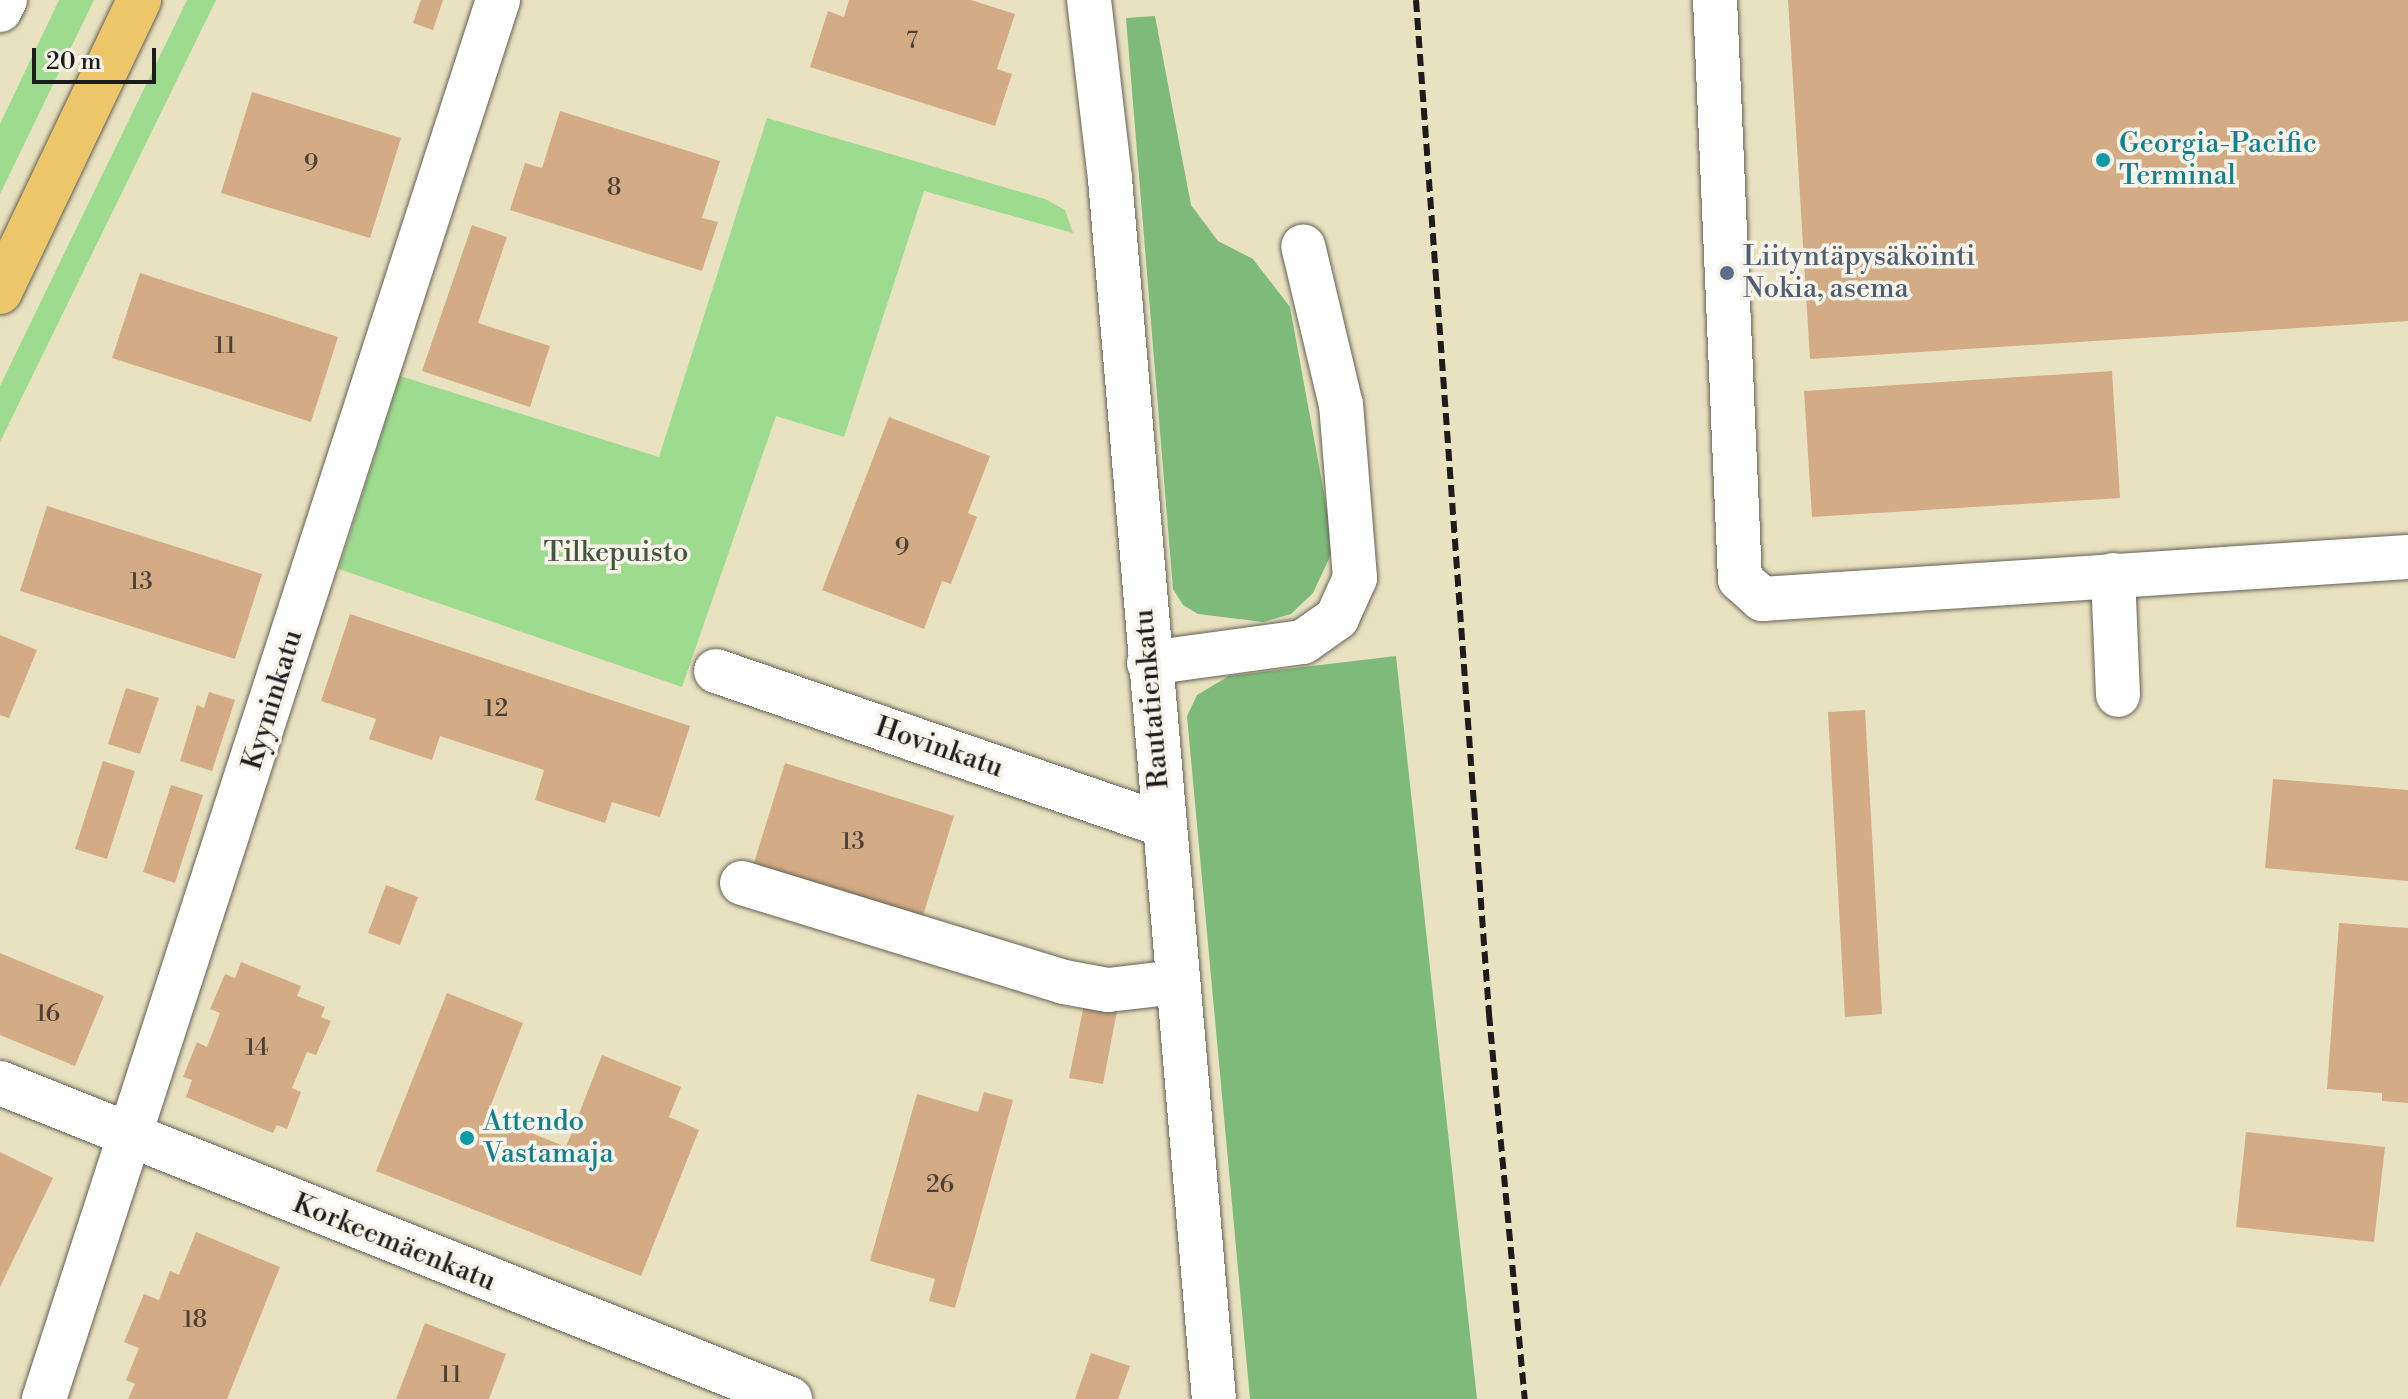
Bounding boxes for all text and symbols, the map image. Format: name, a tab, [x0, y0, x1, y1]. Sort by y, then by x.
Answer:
house number: 7	[906, 28, 918, 56]
scale bar	[36, 32, 160, 82]
text: 20 m	[46, 47, 102, 77]
place label: Georgia-Pacific Terminal	[2119, 127, 2317, 193]
house number: 9	[304, 151, 318, 179]
marker: Georgia-Pacific Terminal	[2094, 151, 2112, 169]
house number: 8	[607, 175, 621, 203]
place label: Liityntäpysäköinti Nokia, asema	[1743, 240, 1975, 306]
marker: Liityntäpysäköinti Nokia, asema	[1718, 264, 1736, 282]
house number: 11	[214, 333, 236, 361]
house number: 9	[895, 535, 909, 563]
park label: Tilkepuisto	[544, 536, 688, 570]
house number: 13	[129, 569, 153, 597]
street label: Rautatienkatu	[1127, 608, 1177, 790]
street label: Kyyninkatu	[236, 626, 310, 774]
house number: 12	[484, 696, 508, 724]
street label: Hovinkatu	[871, 710, 1007, 786]
house number: 13	[841, 829, 865, 857]
house number: 16	[36, 1001, 60, 1029]
house number: 14	[245, 1035, 269, 1063]
place label: Attendo Vastamaja	[483, 1105, 614, 1171]
marker: Attendo Vastamaja	[458, 1129, 476, 1147]
house number: 26	[926, 1172, 954, 1200]
street label: Korkeemäenkatu	[288, 1187, 500, 1299]
house number: 18	[183, 1307, 207, 1335]
house number: 11	[440, 1362, 462, 1390]

